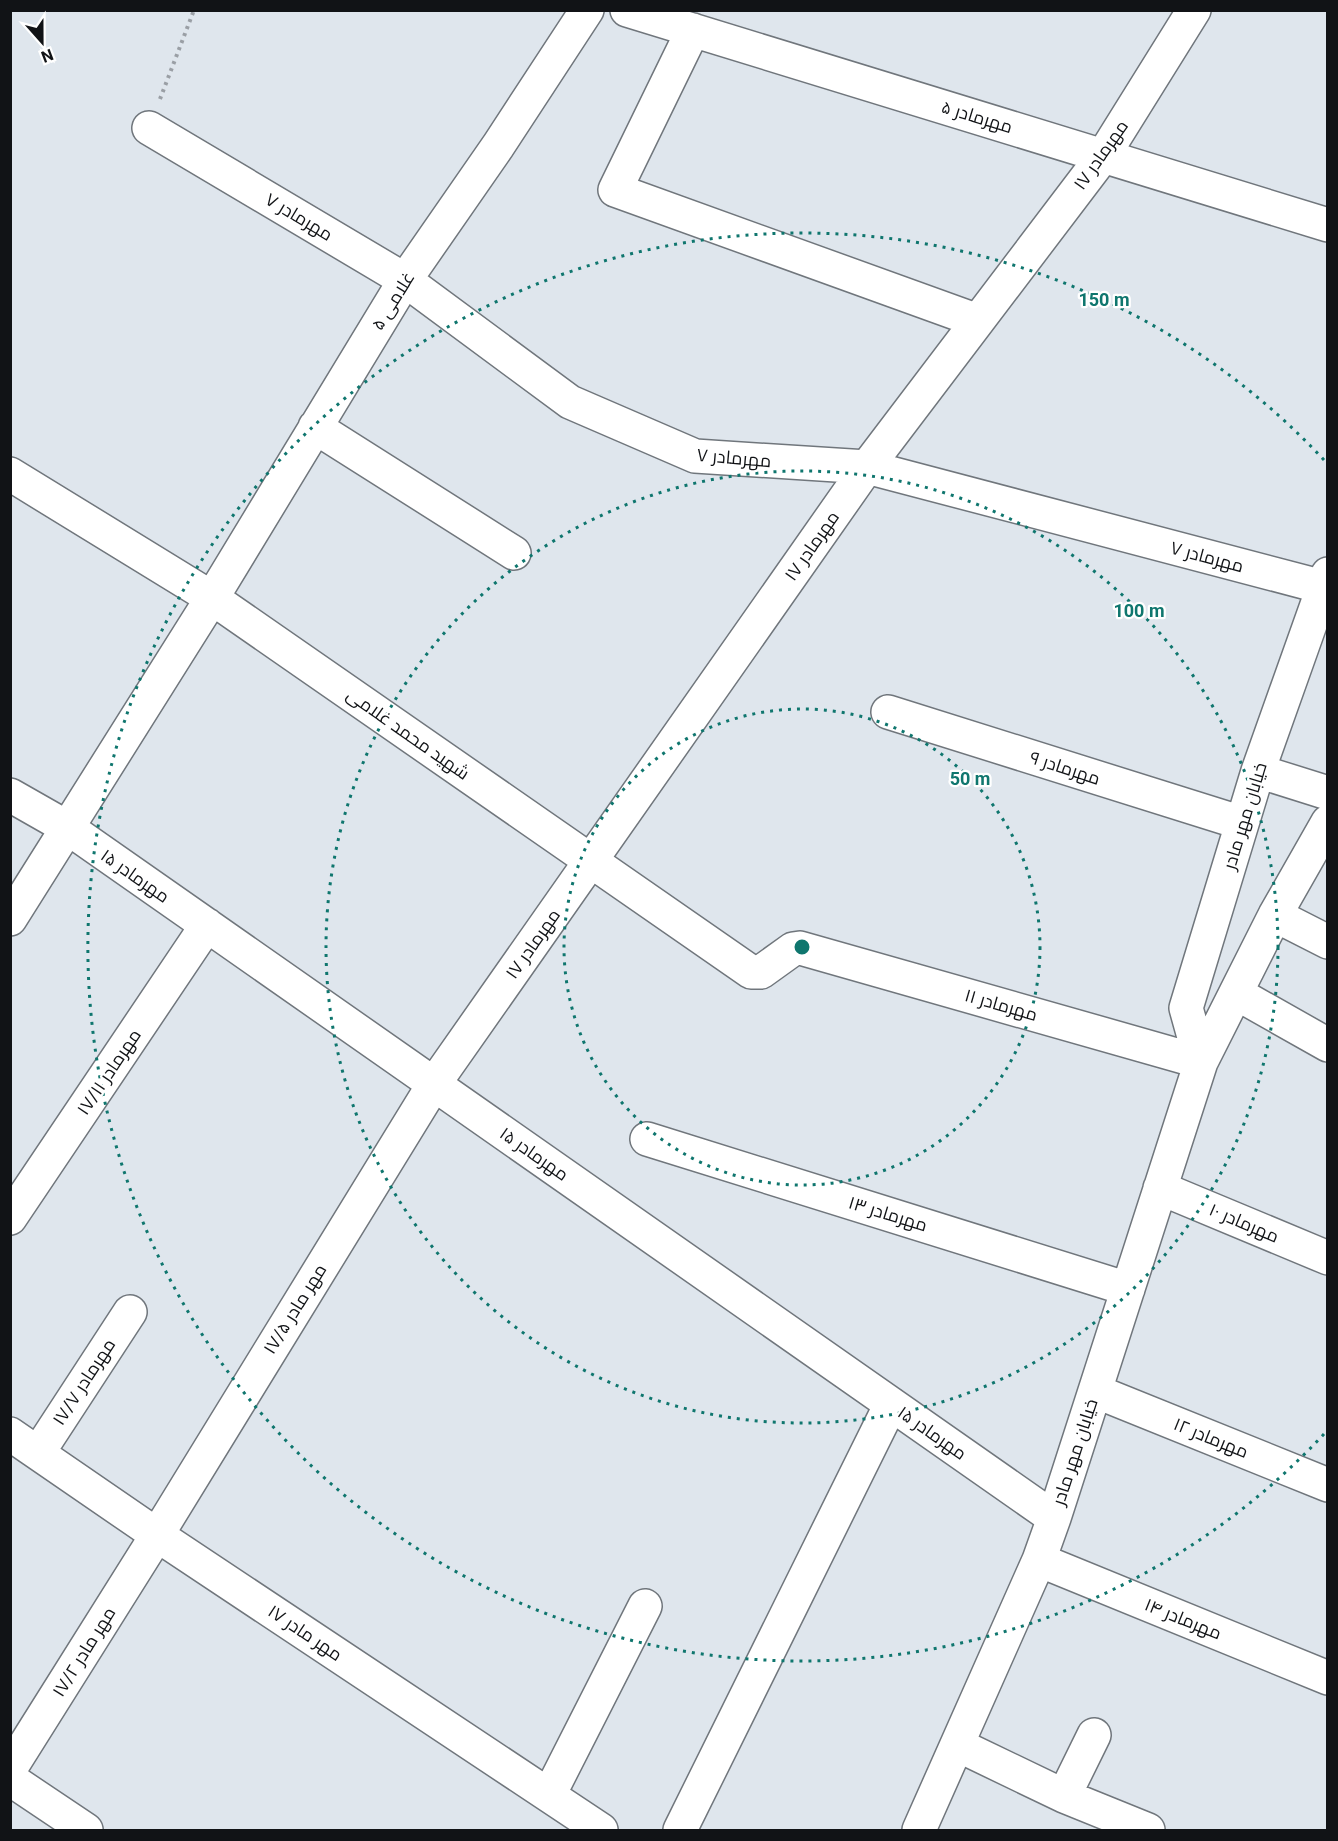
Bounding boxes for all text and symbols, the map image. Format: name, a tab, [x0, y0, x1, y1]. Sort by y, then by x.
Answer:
north arrow	[12, 12, 72, 72]
text: N	[39, 45, 56, 66]
street label: مهرمادر ۵	[939, 96, 1015, 138]
street label: مهرمادر ۱۷	[1069, 116, 1133, 194]
street label: مهرمادر ۷	[261, 188, 337, 246]
street label: غلامی ۵	[367, 268, 419, 334]
text: 150 m	[1078, 289, 1130, 310]
street label: مهرمادر ۷	[696, 444, 772, 472]
street label: مهرمادر ۱۷	[780, 507, 844, 585]
street label: مهرمادر ۷	[1168, 537, 1246, 577]
text: 100 m	[1113, 600, 1165, 621]
street label: شهید محمد غلامی	[342, 683, 474, 785]
street label: مهرمادر ۹	[1027, 746, 1103, 790]
street label: خیابان مهر مادر	[1218, 760, 1272, 873]
text: 50 m	[950, 768, 990, 789]
street label: مهرمادر ۱۵	[96, 844, 174, 908]
street label: مهرمادر ۱۷	[501, 905, 565, 983]
centre of rings	[792, 937, 812, 957]
street label: مهرمادر ۱۱	[962, 984, 1040, 1026]
street label: مهرمادر ۱۷/۱۱	[72, 1025, 146, 1119]
street label: مهرمادر ۱۵	[495, 1122, 573, 1186]
street label: مهرمادر ۱۳	[846, 1192, 930, 1236]
street label: مهرمادر ۱۰	[1206, 1198, 1282, 1248]
street label: مهر مادر ۱۷/۵	[259, 1260, 331, 1358]
street label: مهرمادر ۱۷/۷	[48, 1334, 120, 1430]
street label: خیابان مهر مادر	[1047, 1396, 1103, 1509]
street label: مهرمادر ۱۵	[893, 1401, 971, 1465]
street label: مهرمادر ۱۲	[1170, 1413, 1252, 1463]
street label: مهرمادر ۱۴	[1141, 1594, 1225, 1644]
street label: مهر مادر ۱۷	[264, 1600, 346, 1666]
street label: مهر مادر ۱۷/۲	[48, 1603, 120, 1701]

